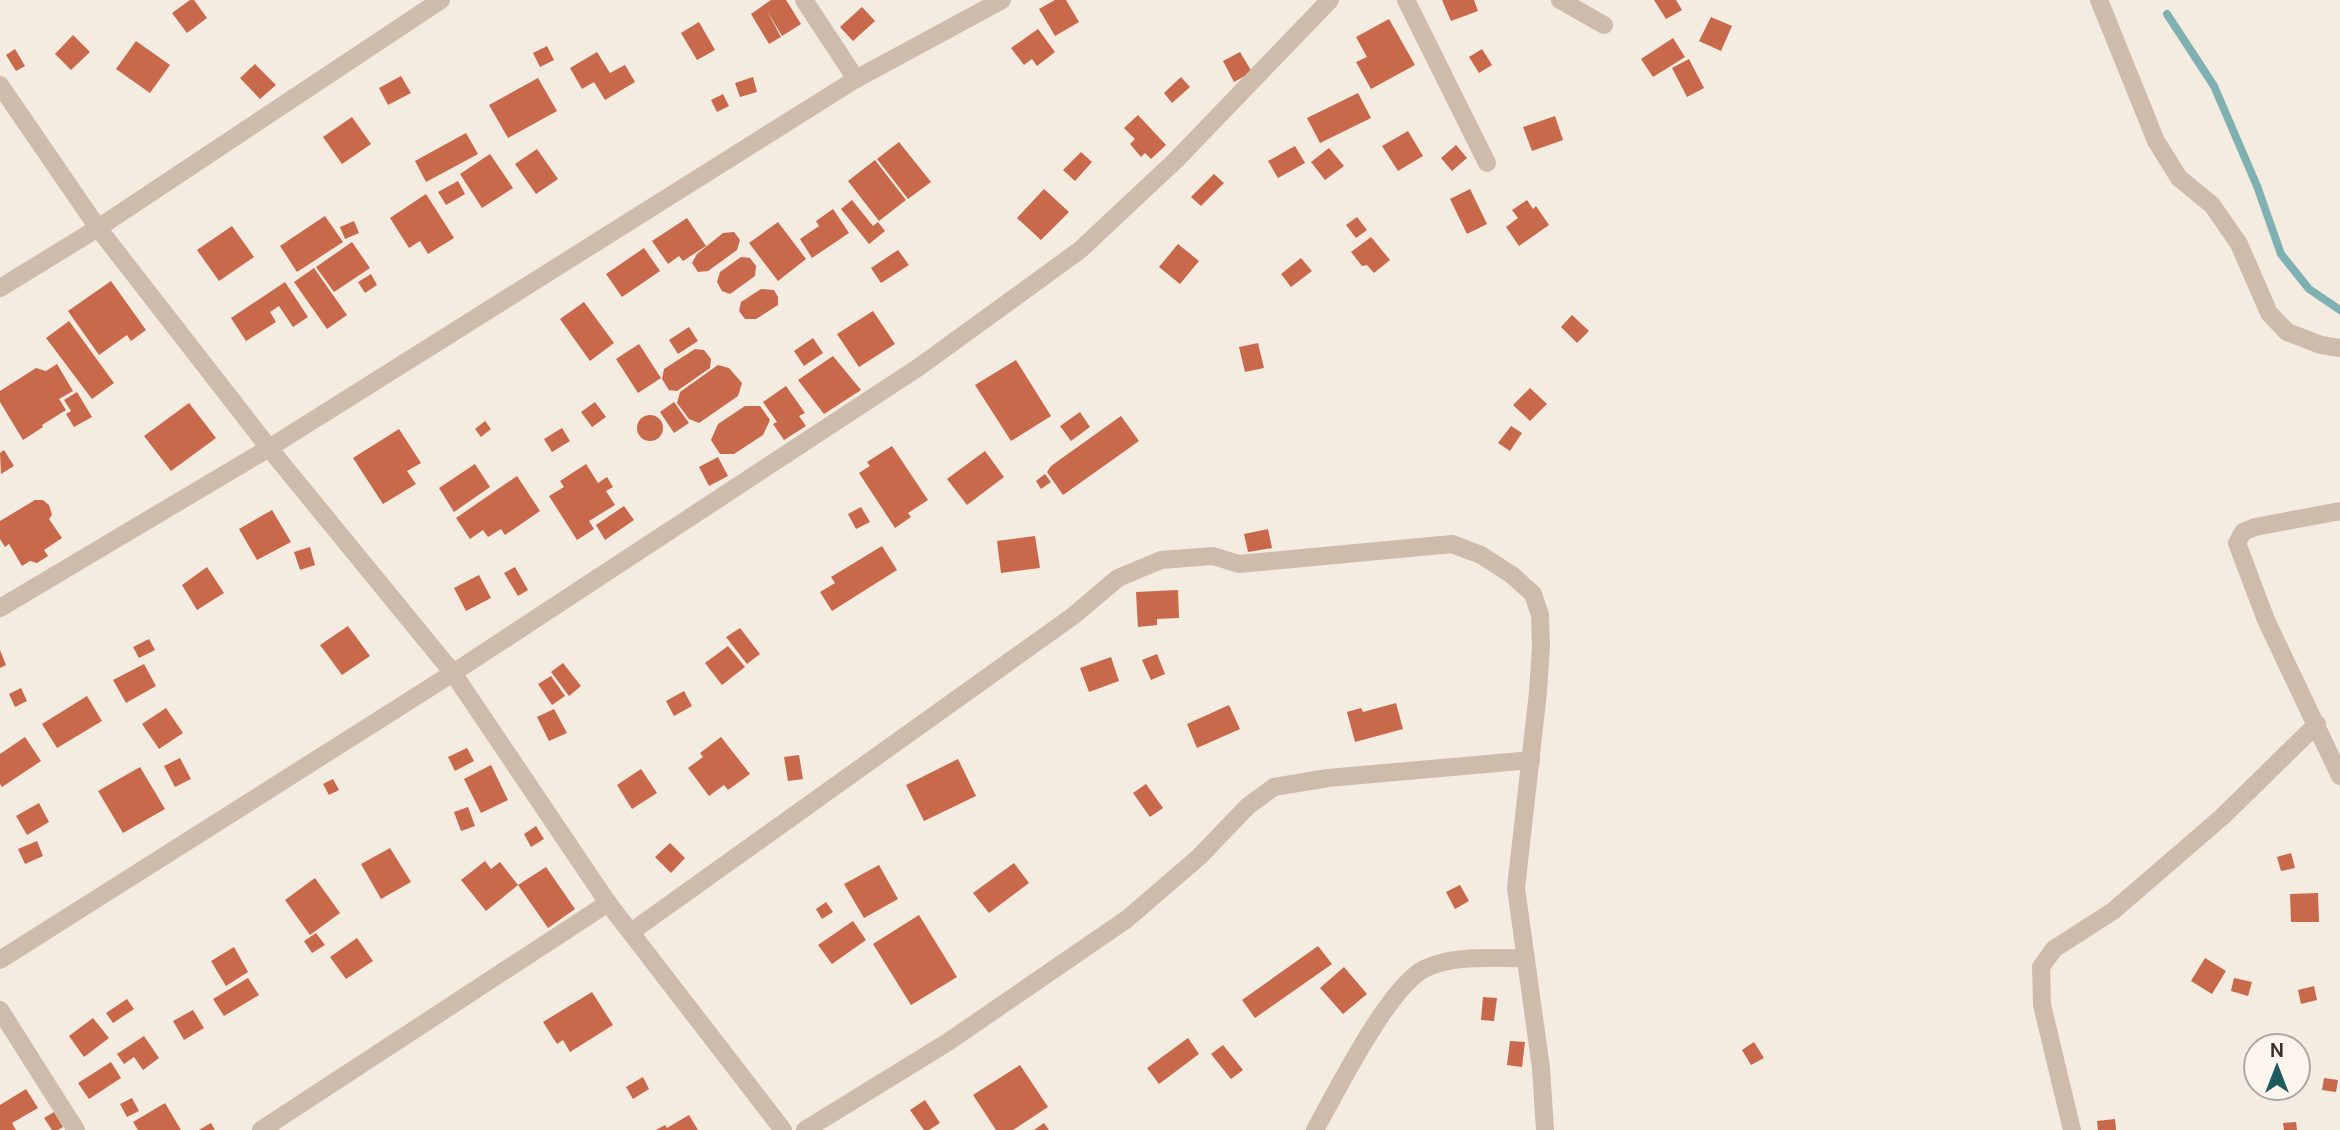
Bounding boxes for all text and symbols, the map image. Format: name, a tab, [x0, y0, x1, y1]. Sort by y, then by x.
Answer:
north arrow	[2242, 1032, 2312, 1102]
text: N	[2270, 1038, 2284, 1063]

